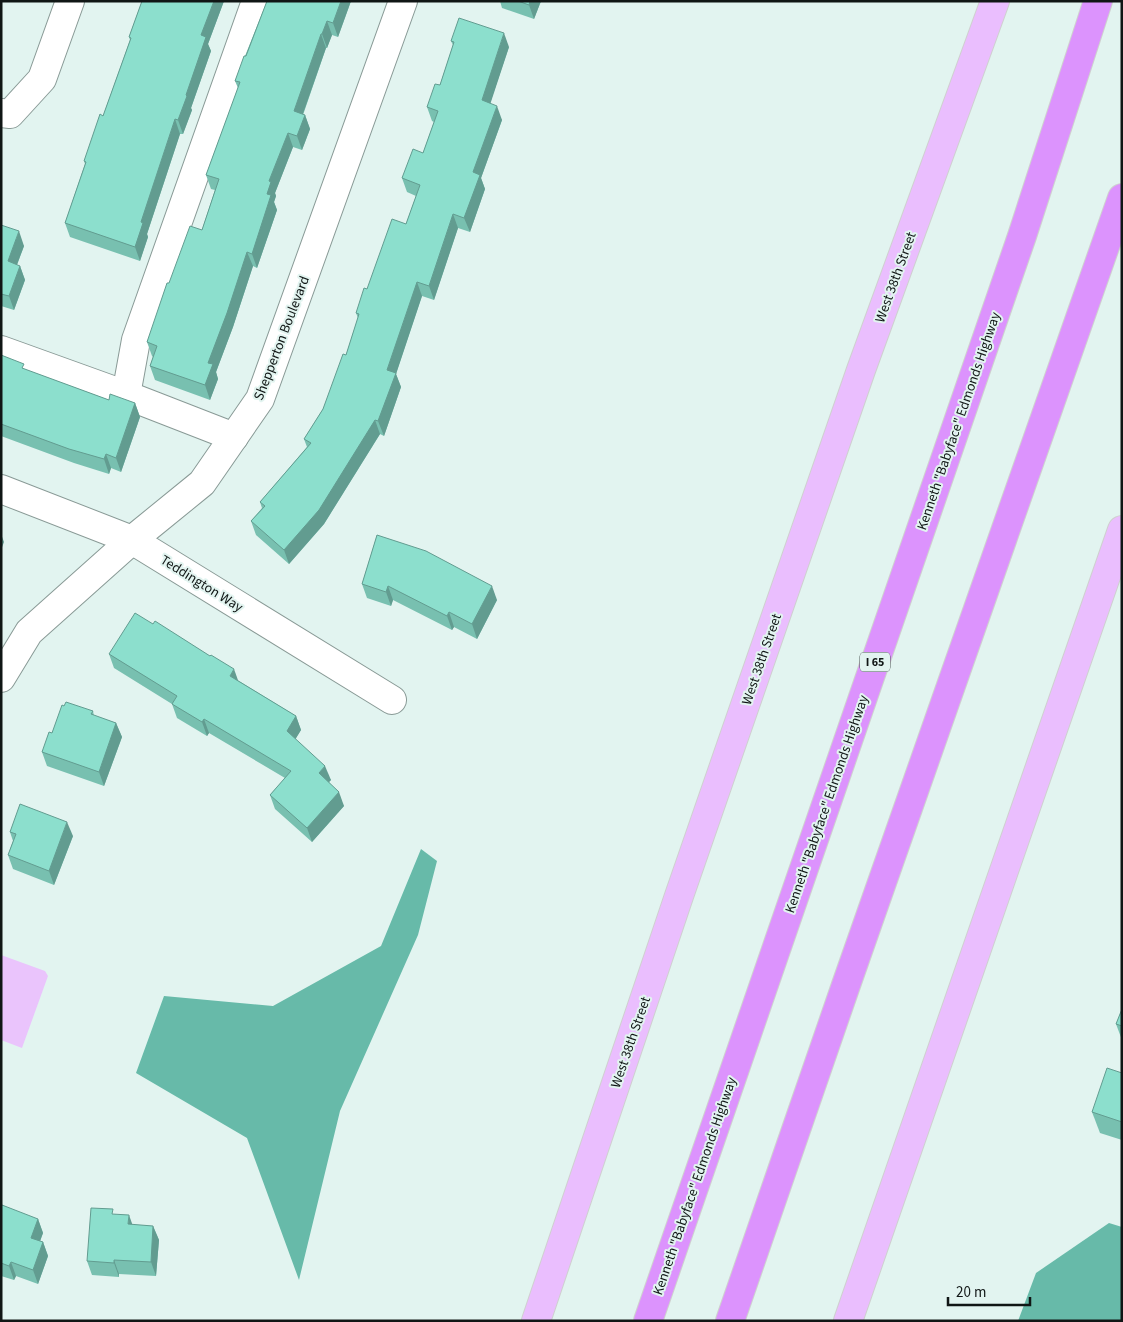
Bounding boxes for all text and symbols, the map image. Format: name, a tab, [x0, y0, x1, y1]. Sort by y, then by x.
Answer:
street label: West 38th Street	[870, 229, 922, 326]
street label: Shepperton Boulevard	[249, 273, 315, 403]
street label: Kenneth "Babyface" Edmonds Highway	[912, 309, 1006, 533]
street label: Teddington Way	[156, 550, 247, 618]
street label: West 38th Street	[737, 611, 787, 708]
road number: I 65	[860, 652, 890, 672]
street label: Kenneth "Babyface" Edmonds Highway	[780, 692, 874, 916]
street label: West 38th Street	[606, 994, 656, 1091]
street label: Kenneth "Babyface" Edmonds Highway	[648, 1074, 742, 1298]
scale bar	[948, 1274, 1030, 1306]
text: 20 m	[956, 1282, 986, 1303]

